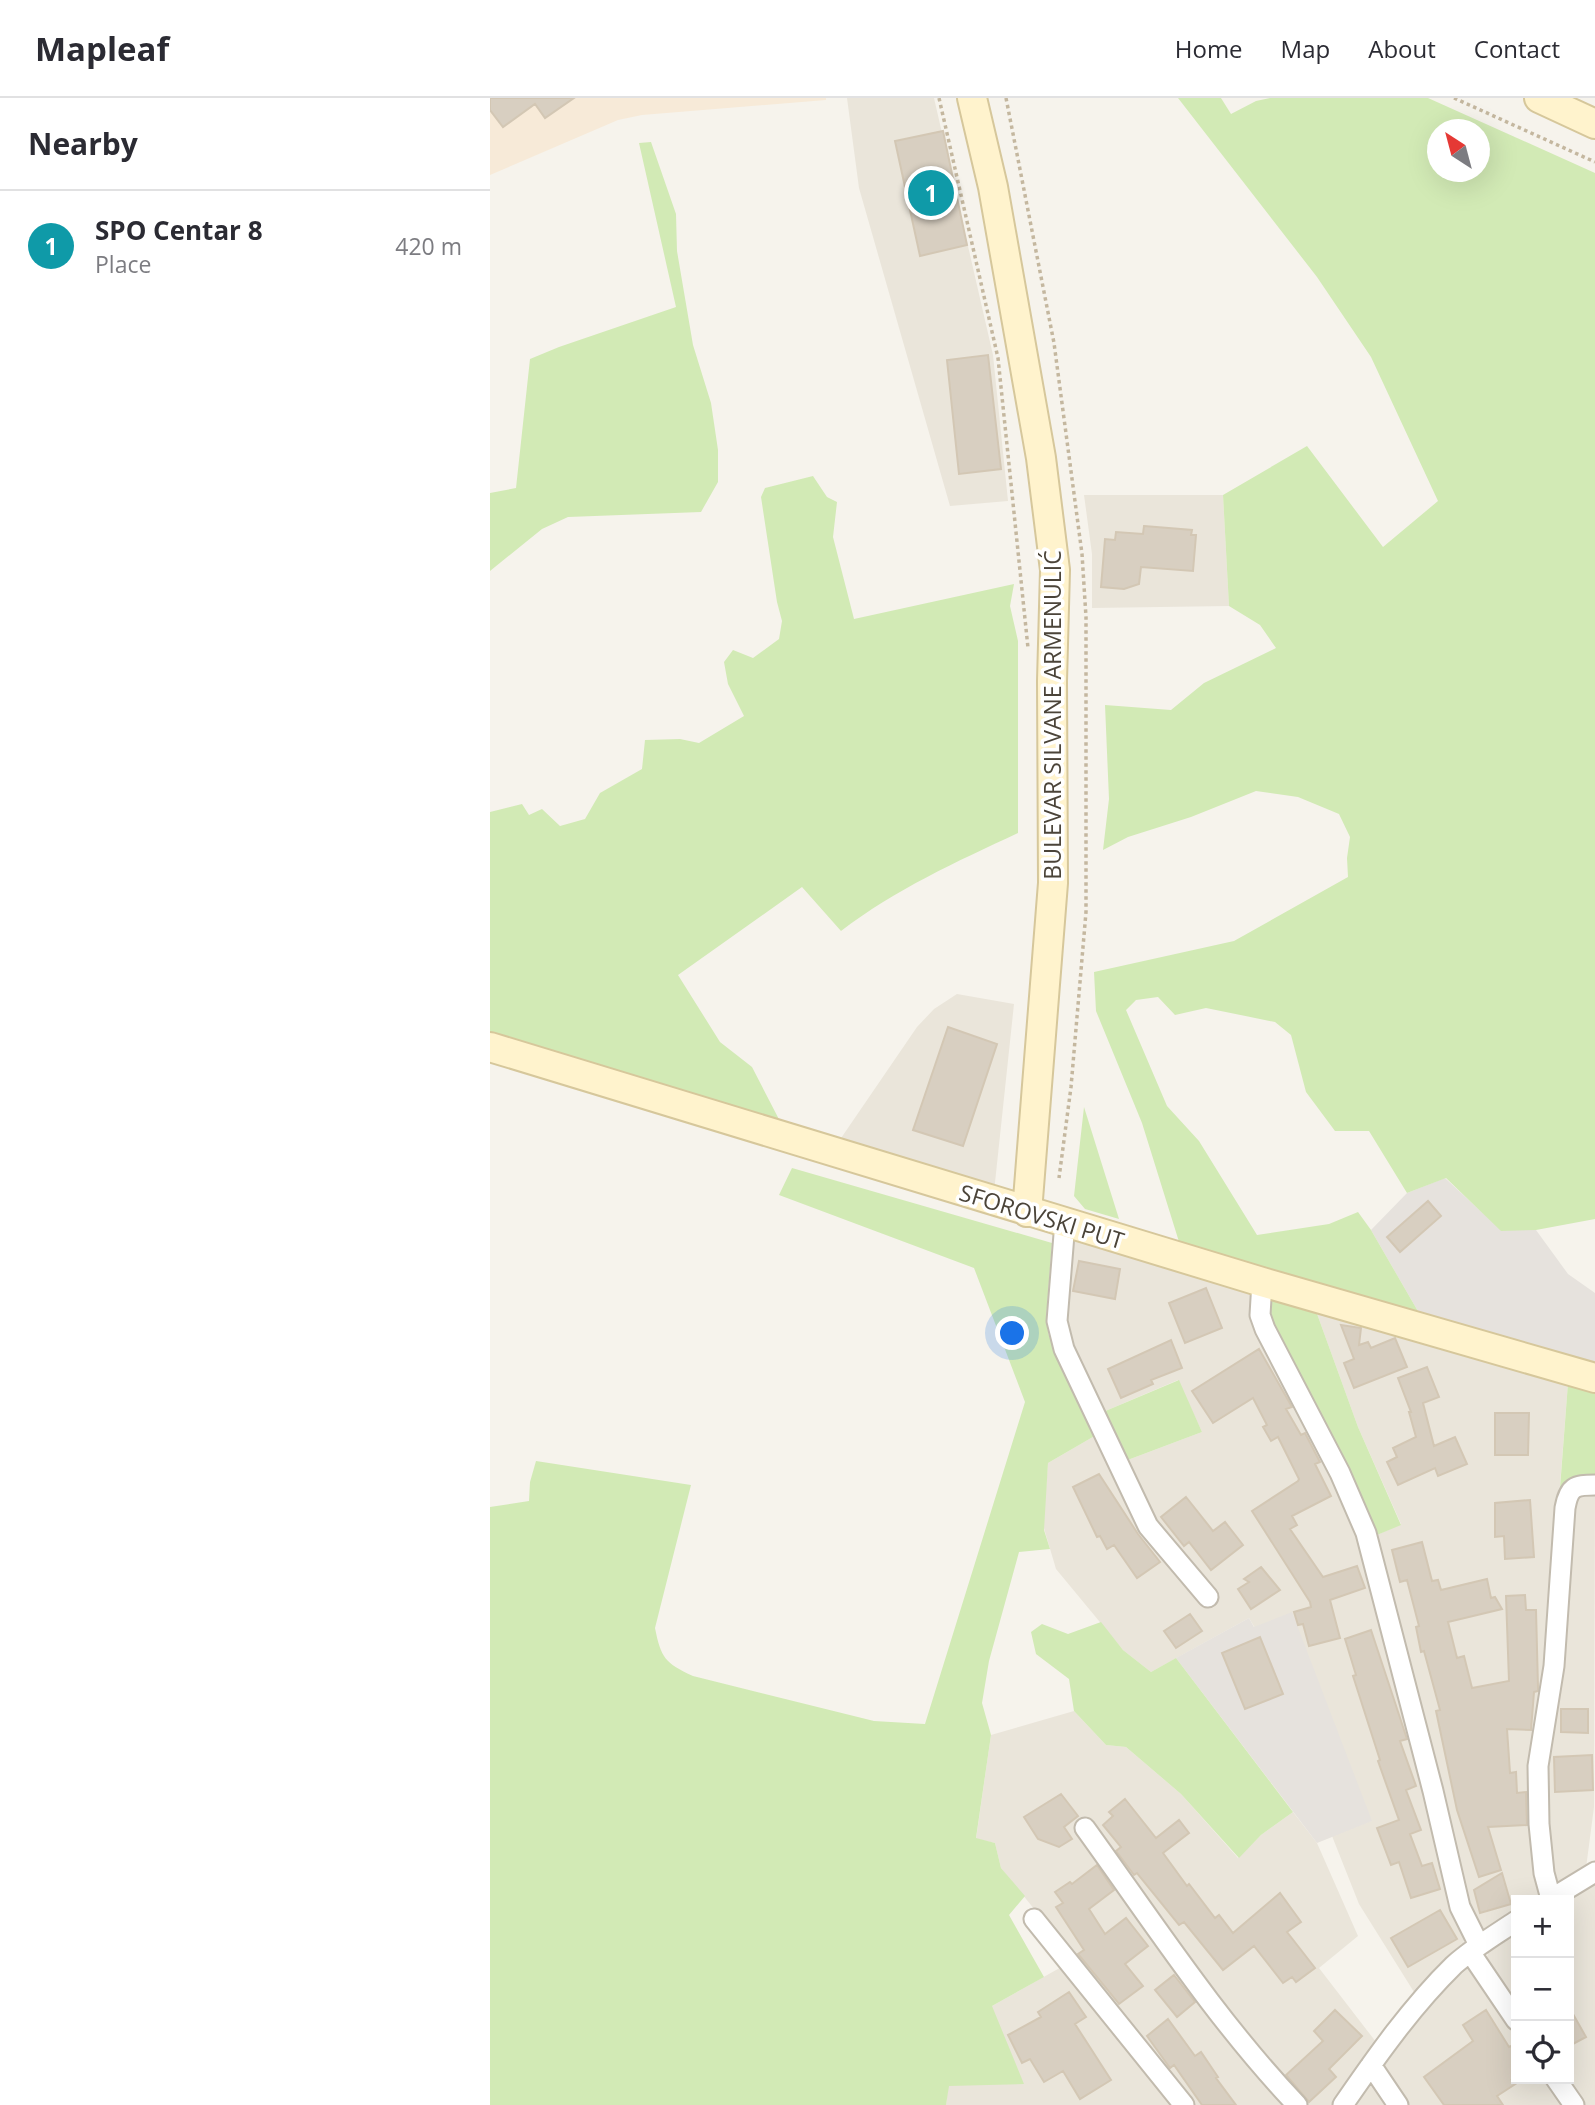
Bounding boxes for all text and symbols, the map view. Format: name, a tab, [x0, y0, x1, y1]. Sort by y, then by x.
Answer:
text: Mapleaf	[35, 26, 169, 71]
text: Home	[1175, 32, 1243, 65]
text: Map	[1281, 32, 1330, 65]
text: About	[1368, 32, 1436, 65]
text: Contact	[1474, 32, 1560, 65]
north arrow	[1427, 119, 1490, 182]
text: Nearby	[28, 123, 138, 164]
pin: 1	[908, 167, 954, 219]
text: SPO Centar 8	[95, 212, 263, 248]
text: 1	[44, 230, 58, 262]
text: 420 m	[395, 230, 462, 262]
text: Place	[95, 248, 151, 280]
street label: BULEVAR SILVANE ARMENULIĆ	[1036, 550, 1068, 880]
street label: SFOROVSKI PUT	[956, 1176, 1129, 1256]
your location	[995, 1316, 1029, 1350]
map controls	[1511, 1895, 1574, 2084]
button: +	[1511, 1895, 1574, 1958]
button: −	[1511, 1958, 1574, 2021]
button: locate	[1511, 2021, 1574, 2084]

